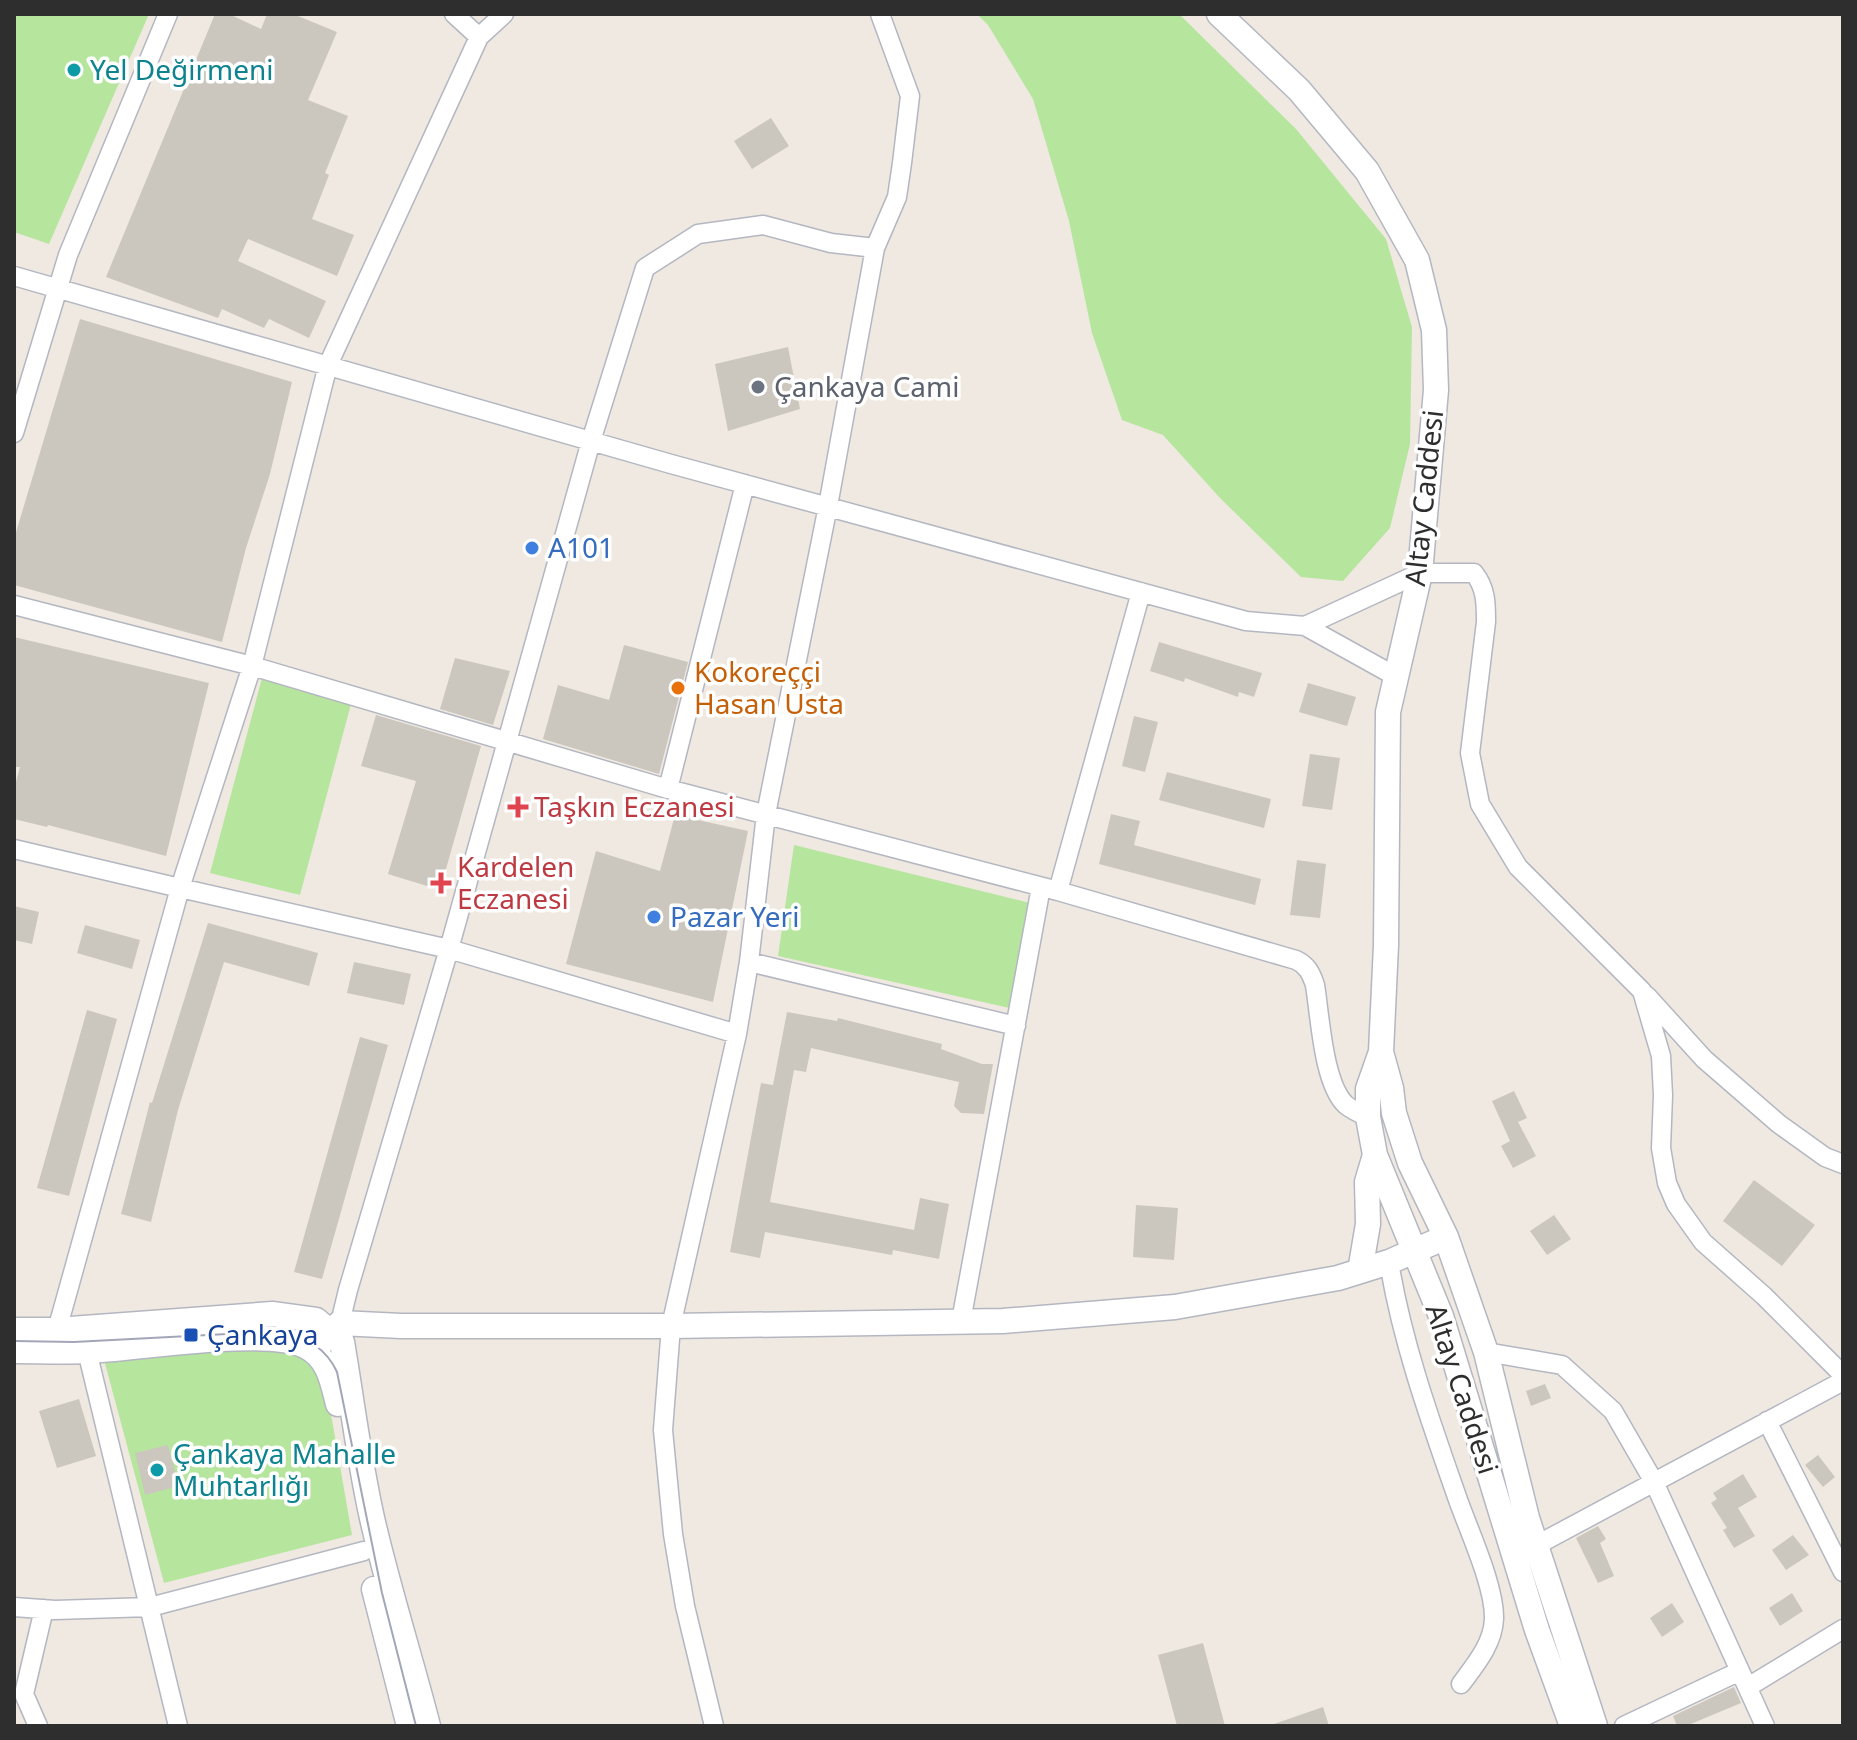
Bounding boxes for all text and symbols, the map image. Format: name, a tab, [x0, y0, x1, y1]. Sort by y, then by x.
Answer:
place label: Yel Değirmeni	[90, 50, 274, 88]
marker: Yel Değirmeni	[65, 61, 83, 79]
place label: Çankaya Cami	[774, 367, 959, 405]
marker: Çankaya Cami	[749, 378, 767, 396]
street label: Altay Caddesi	[1395, 408, 1451, 588]
place label: A101	[548, 528, 614, 566]
marker: A101	[523, 539, 541, 557]
place label: Kokoreççi Hasan Usta	[694, 652, 844, 722]
marker: Kokoreççi Hasan Usta	[669, 679, 687, 697]
place label: Taşkın Eczanesi	[534, 787, 735, 825]
marker: Taşkın Eczanesi	[509, 798, 527, 816]
place label: Kardelen Eczanesi	[457, 847, 574, 917]
marker: Kardelen Eczanesi	[432, 874, 450, 892]
place label: Pazar Yeri	[670, 897, 799, 935]
marker: Pazar Yeri	[645, 908, 663, 926]
street label: Altay Caddesi	[1418, 1299, 1508, 1479]
place label: Çankaya	[207, 1315, 318, 1353]
marker: Çankaya	[182, 1326, 200, 1344]
place label: Çankaya Mahalle Muhtarlığı	[173, 1434, 396, 1504]
marker: Çankaya Mahalle Muhtarlığı	[148, 1461, 166, 1479]

